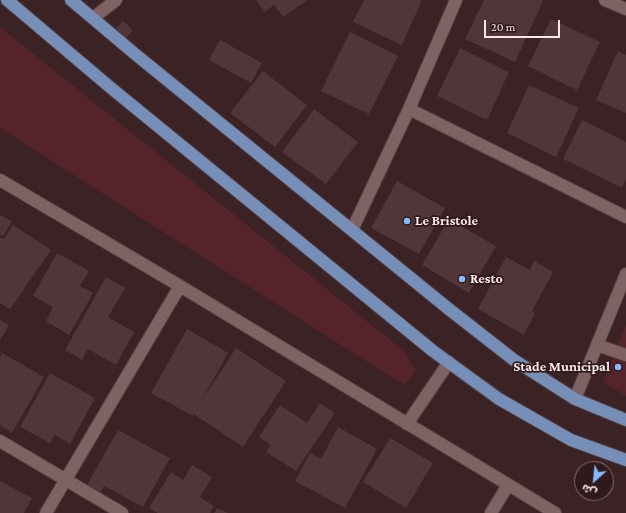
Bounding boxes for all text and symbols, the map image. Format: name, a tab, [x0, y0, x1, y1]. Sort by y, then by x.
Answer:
scale bar	[486, 12, 562, 38]
text: 20 m	[491, 20, 515, 34]
place label: Le Bristole	[415, 213, 478, 229]
marker: Le Bristole	[402, 216, 412, 226]
place label: Resto	[470, 271, 503, 287]
marker: Resto	[457, 274, 467, 284]
place label: Stade Municipal	[513, 359, 610, 375]
marker: Stade Municipal	[613, 362, 623, 372]
north arrow	[574, 461, 614, 501]
text: ش	[580, 482, 598, 500]

